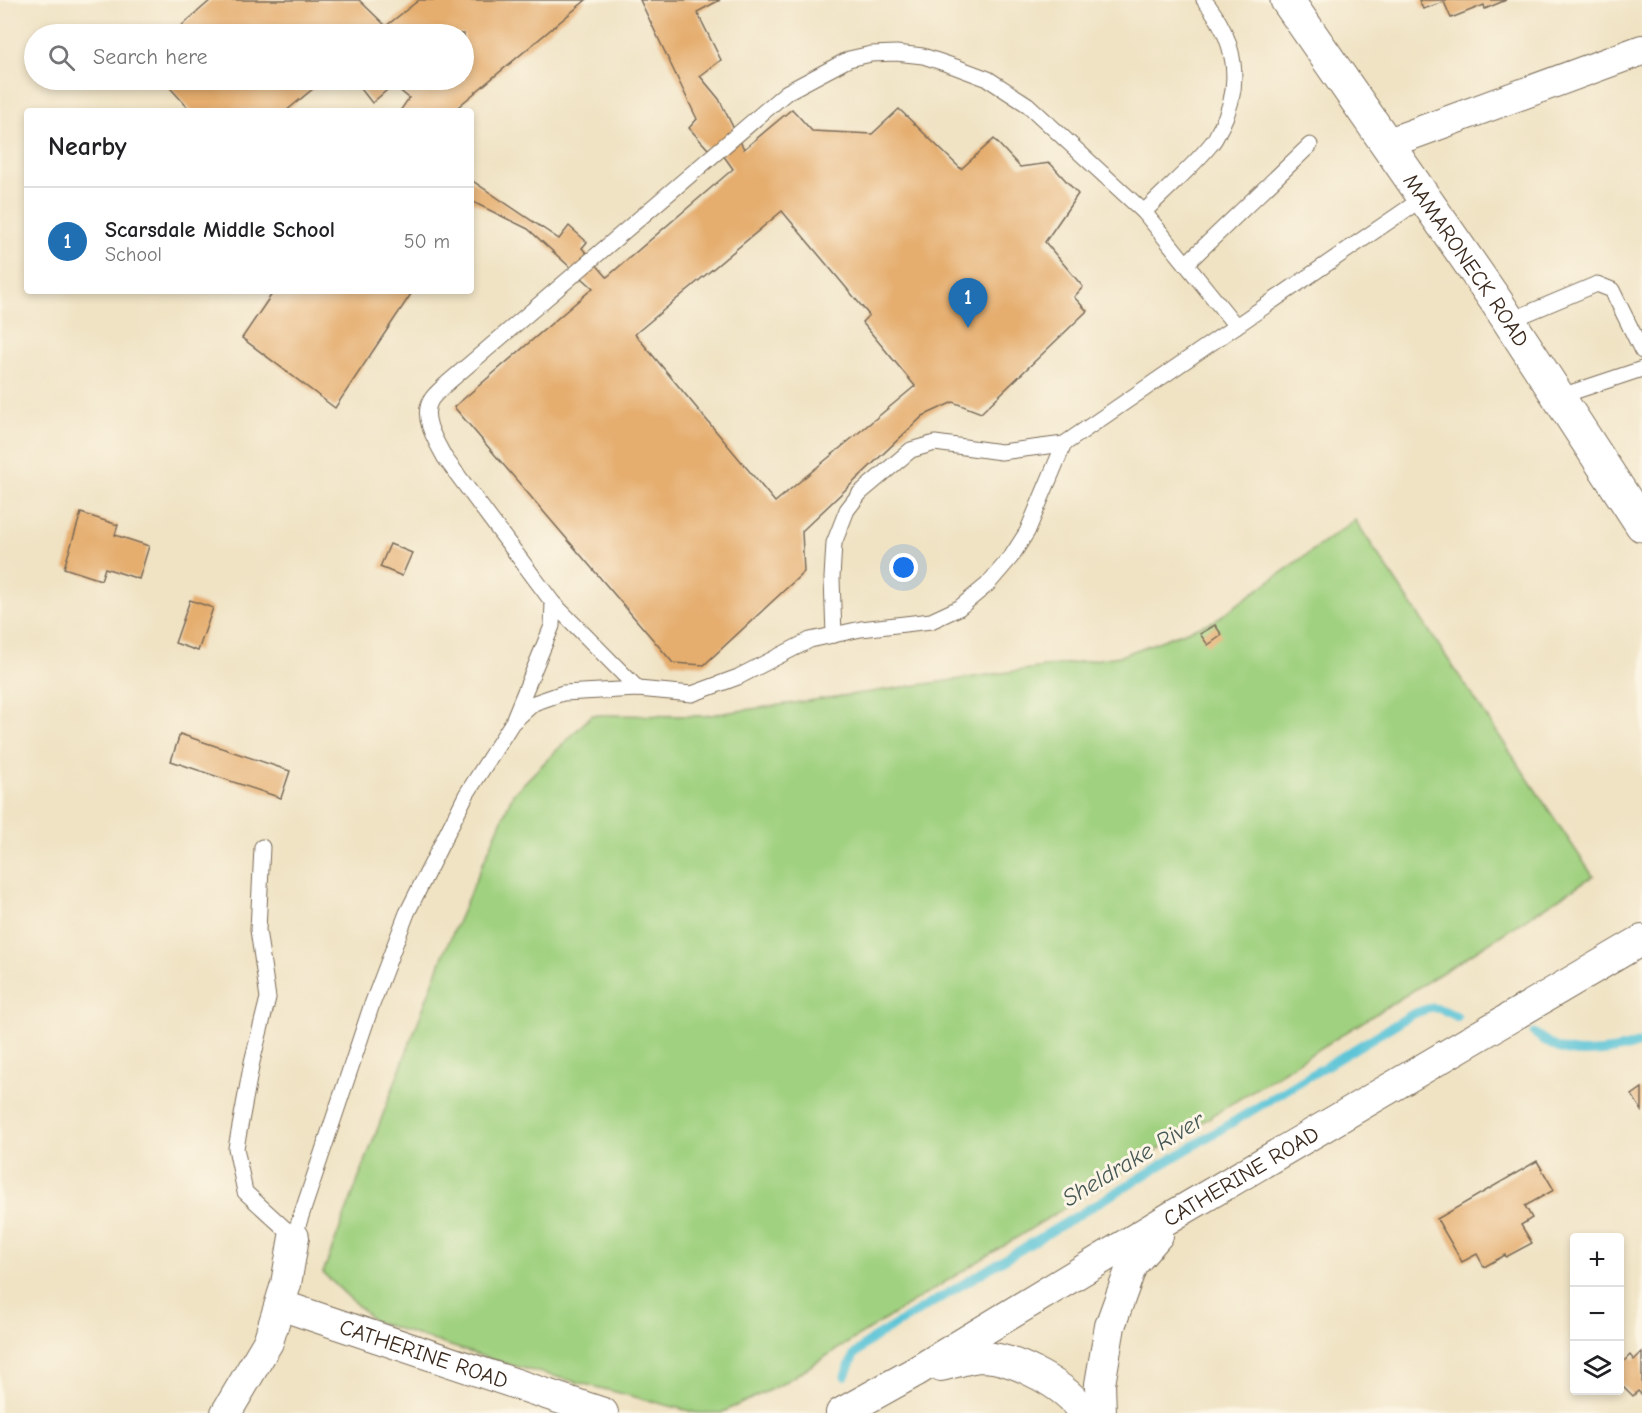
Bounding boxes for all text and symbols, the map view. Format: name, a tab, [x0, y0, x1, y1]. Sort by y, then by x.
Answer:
search box	[24, 24, 474, 90]
icon: search	[45, 41, 78, 74]
text: Search here	[93, 44, 208, 70]
text: Nearby	[48, 132, 127, 162]
street label: MAMARONECK ROAD	[1397, 169, 1534, 352]
text: Scarsdale Middle School	[105, 217, 335, 243]
text: 1	[64, 230, 71, 253]
text: 50 m	[404, 230, 450, 253]
text: School	[105, 243, 162, 266]
pin: 1	[948, 278, 988, 328]
your location	[889, 553, 918, 582]
water label: Sheldrake River	[1057, 1105, 1210, 1212]
street label: CATHERINE ROAD	[1159, 1121, 1324, 1232]
map controls	[1570, 1233, 1624, 1395]
button: +	[1570, 1233, 1624, 1287]
button: −	[1570, 1287, 1624, 1341]
street label: CATHERINE ROAD	[336, 1314, 511, 1394]
button: layers	[1570, 1341, 1624, 1395]

